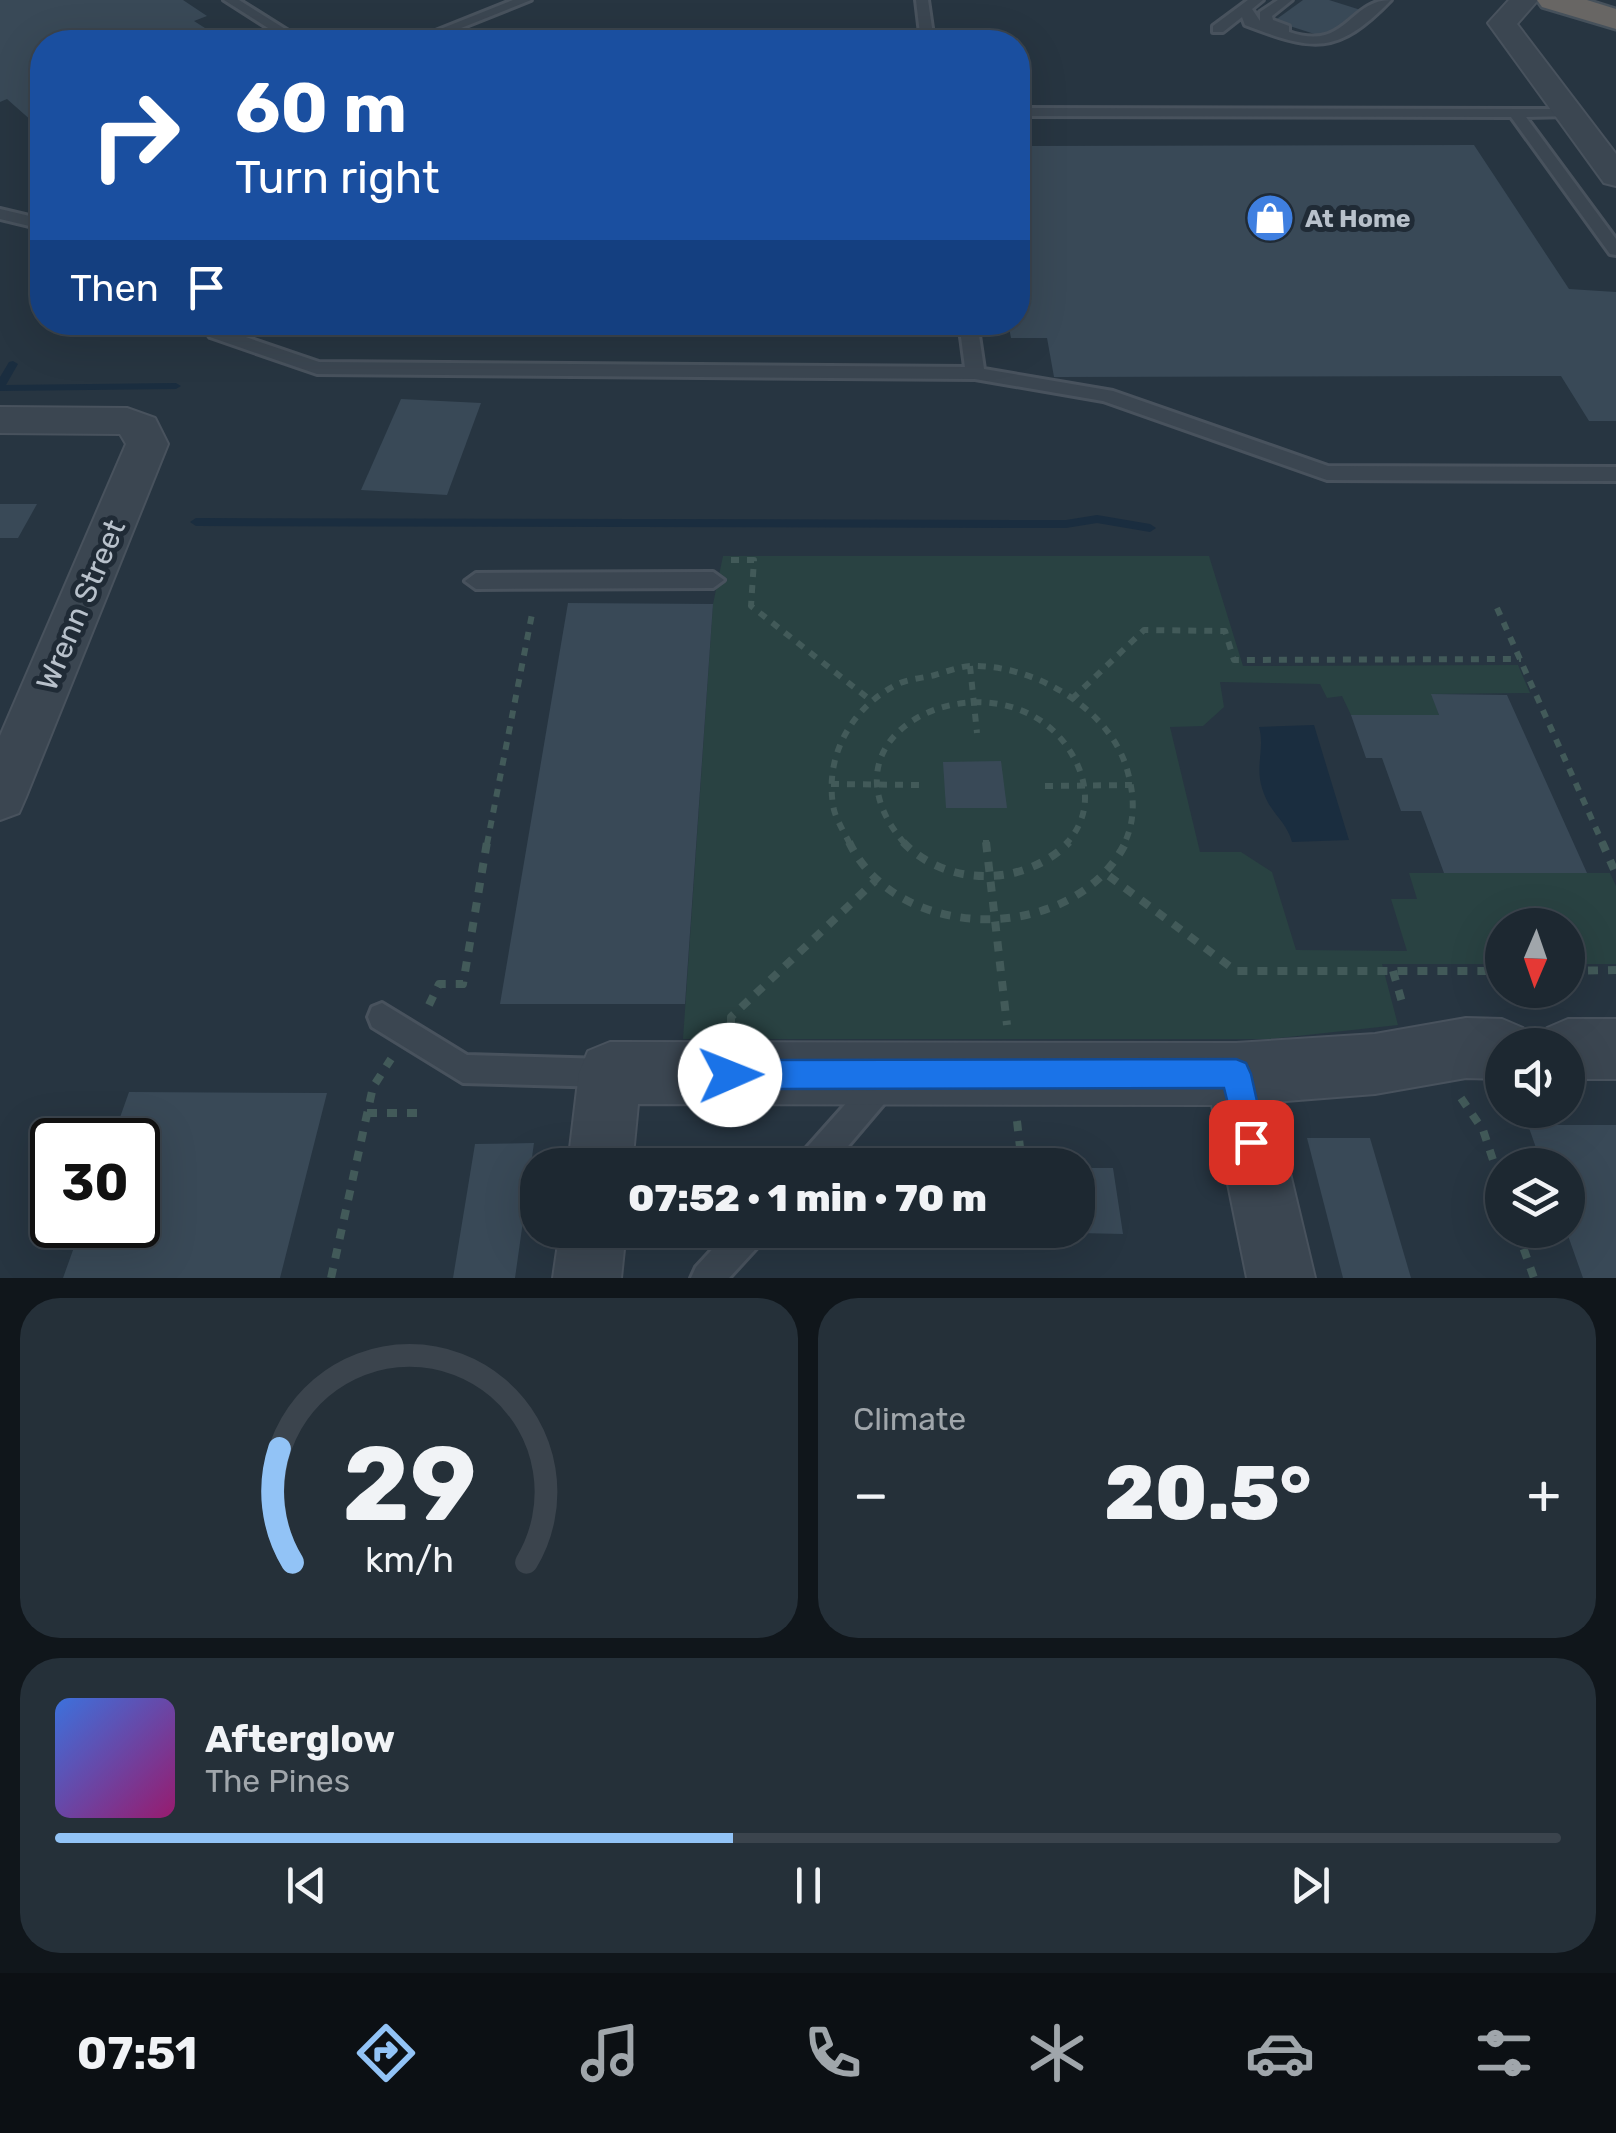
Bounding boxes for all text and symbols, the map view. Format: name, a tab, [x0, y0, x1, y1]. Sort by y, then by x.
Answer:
text: 60 m	[235, 67, 407, 150]
icon: right	[70, 70, 200, 200]
text: Turn right	[235, 151, 439, 204]
shop icon: At Home	[1244, 192, 1296, 244]
place label: At Home	[1305, 204, 1411, 233]
icon: arrive	[179, 260, 234, 315]
text: Then	[70, 265, 159, 311]
street label: Wrenn Street	[29, 514, 133, 696]
north arrow	[1485, 908, 1585, 1008]
map controls	[1485, 908, 1585, 1248]
position arrow	[678, 1023, 782, 1127]
button: sound	[1485, 1028, 1585, 1128]
pin	[1209, 1100, 1294, 1185]
icon: arrive	[1224, 1115, 1279, 1170]
speed limit sign: 30	[30, 1118, 160, 1248]
button: layers	[1485, 1148, 1585, 1248]
text: 07:52 · 1 min · 70 m	[628, 1175, 987, 1221]
text: Climate	[853, 1400, 966, 1438]
text: 29	[342, 1423, 476, 1546]
text: 20.5°	[1104, 1449, 1311, 1538]
text: −	[853, 1462, 889, 1527]
text: +	[1527, 1462, 1561, 1527]
text: km/h	[364, 1539, 454, 1581]
text: Afterglow	[205, 1716, 395, 1762]
text: The Pines	[205, 1762, 350, 1800]
icon: previous	[279, 1858, 334, 1913]
icon: pause	[781, 1858, 836, 1913]
icon: next	[1283, 1858, 1338, 1913]
icon: directions	[351, 2018, 421, 2088]
icon: music	[575, 2018, 645, 2088]
icon: phone	[798, 2018, 868, 2088]
icon: climate	[1022, 2018, 1092, 2088]
icon: car	[1245, 2018, 1315, 2088]
icon: filters	[1469, 2018, 1539, 2088]
text: 07:51	[77, 2027, 197, 2080]

